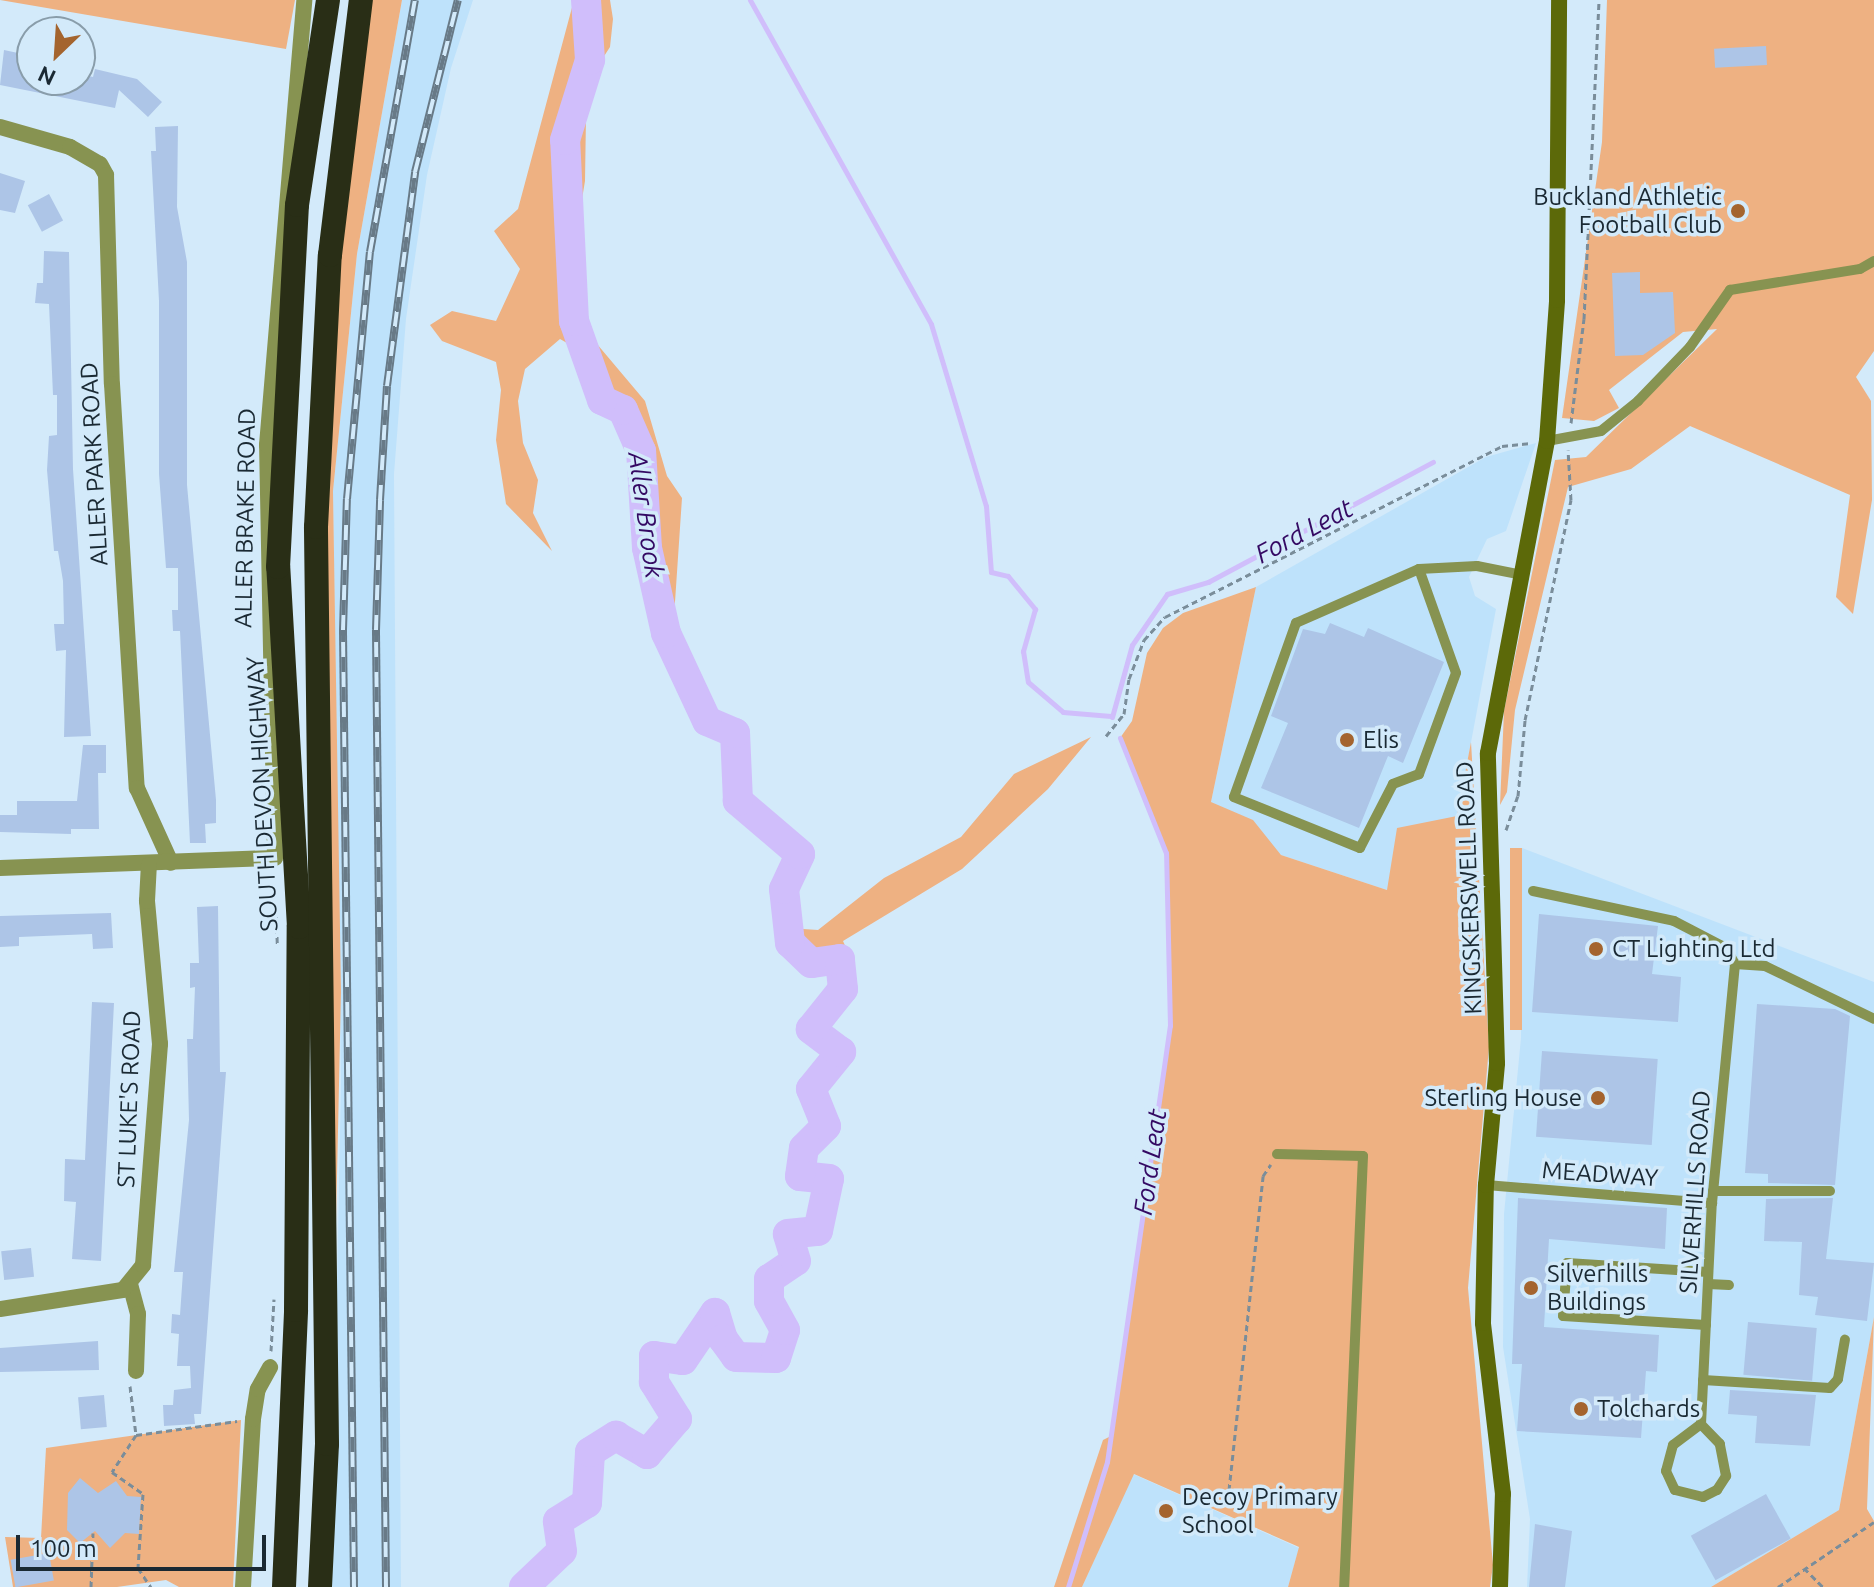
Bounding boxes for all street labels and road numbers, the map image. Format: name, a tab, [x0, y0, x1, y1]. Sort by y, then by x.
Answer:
street label: ALLER PARK ROAD	[74, 361, 114, 567]
street label: ALLER BRAKE ROAD	[229, 408, 261, 628]
street label: SOUTH DEVON HIGHWAY	[240, 656, 284, 932]
street label: KINGSKERSWELL ROAD	[1450, 761, 1488, 1015]
street label: ST LUKE'S ROAD	[112, 1010, 146, 1188]
street label: SILVERHILLS ROAD	[1674, 1089, 1716, 1295]
street label: MEADWAY	[1541, 1156, 1659, 1192]

